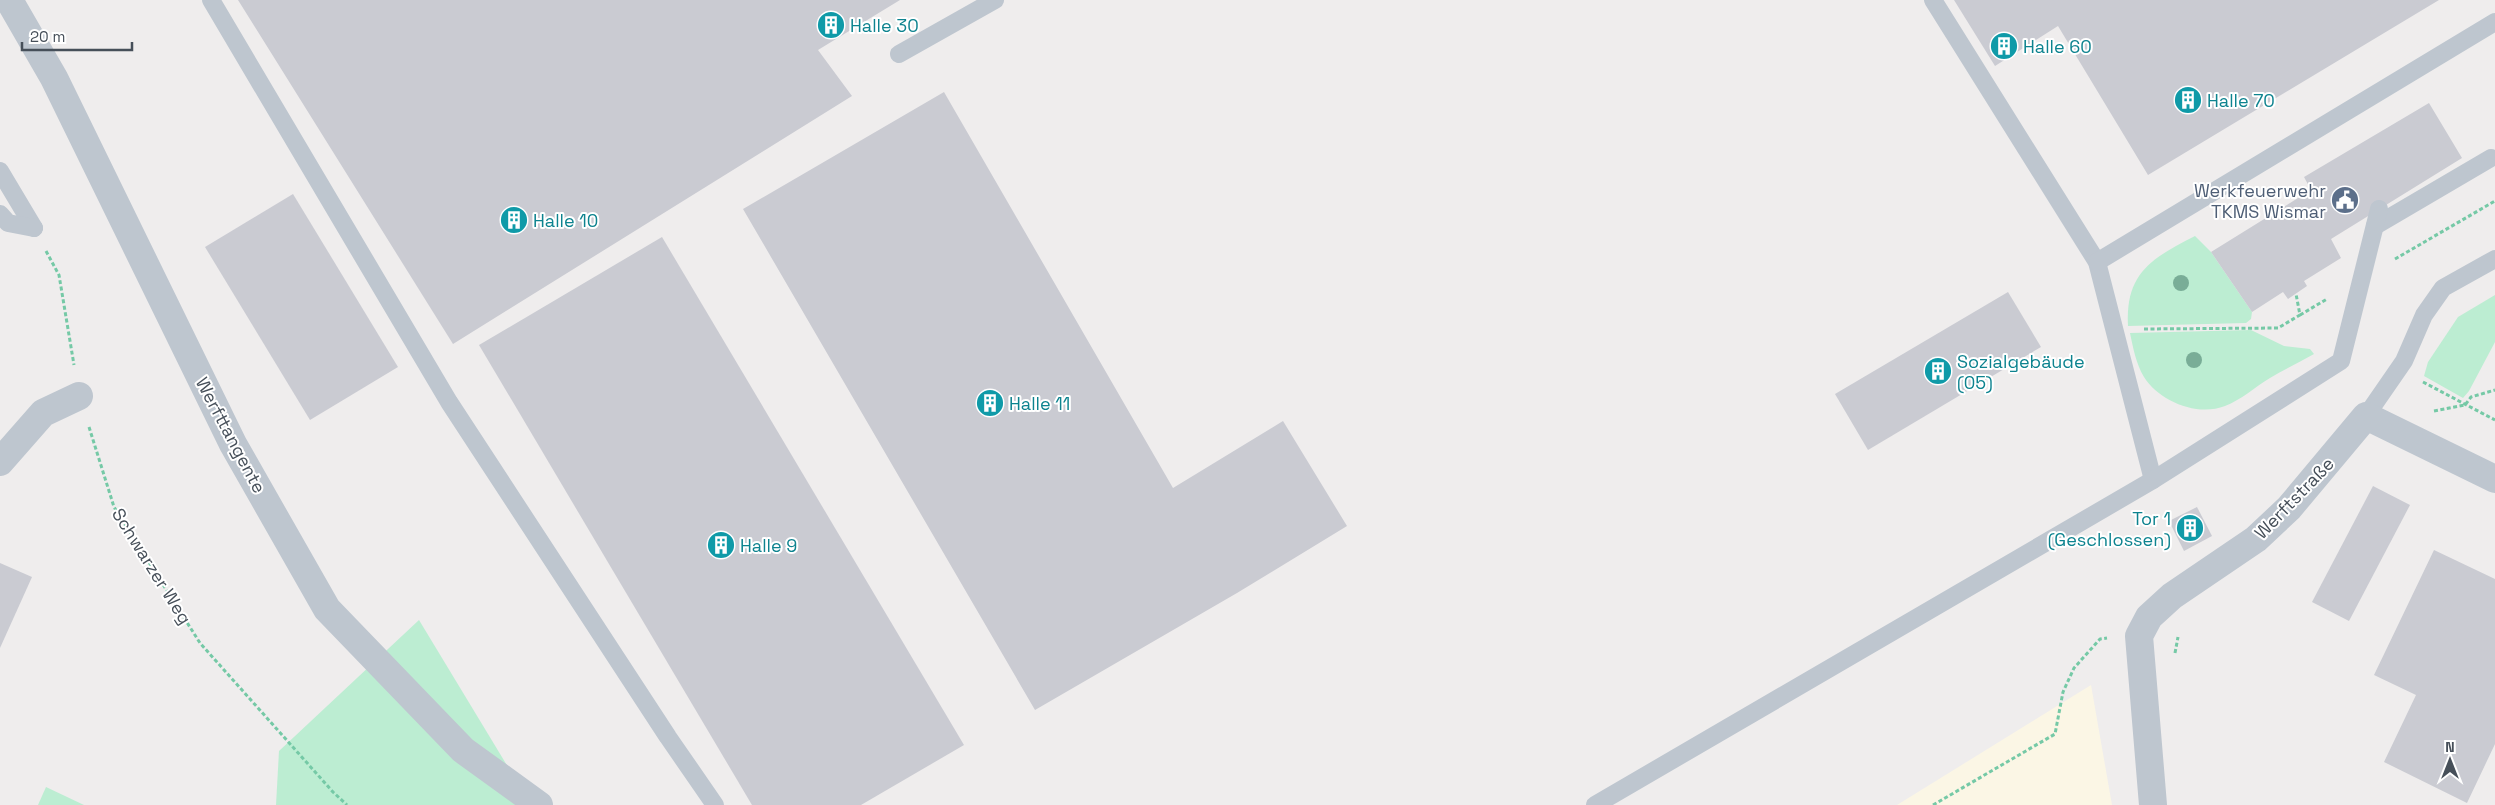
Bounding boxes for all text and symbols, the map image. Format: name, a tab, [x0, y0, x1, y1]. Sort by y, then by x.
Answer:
building icon: Halle 30	[816, 10, 846, 40]
place label: Halle 30	[850, 14, 919, 37]
scale bar	[22, 20, 132, 52]
text: 20 m	[30, 27, 65, 46]
building icon: Halle 60	[1989, 31, 2019, 61]
place label: Halle 60	[2023, 35, 2092, 58]
building icon: Halle 70	[2173, 85, 2203, 115]
place label: Halle 70	[2207, 89, 2275, 112]
place label: Werkfeuerwehr TKMS Wismar	[2194, 179, 2326, 223]
public building icon: Werkfeuerwehr TKMS Wismar	[2330, 185, 2360, 215]
building icon: Halle 10	[499, 205, 529, 235]
place label: Halle 10	[533, 209, 598, 232]
place label: Sozialgebäude (05)	[1957, 350, 2085, 394]
building icon: Sozialgebäude (05)	[1923, 356, 1953, 386]
street label: Werfttangente	[191, 373, 271, 497]
building icon: Halle 11	[975, 388, 1005, 418]
place label: Halle 11	[1009, 392, 1070, 415]
street label: Werftstraße	[2249, 452, 2339, 544]
street label: Schwarzer Weg	[107, 504, 197, 628]
place label: Tor 1 (Geschlossen)	[2048, 507, 2171, 551]
building icon: Tor 1 (Geschlossen)	[2175, 513, 2205, 543]
building icon: Halle 9	[706, 530, 736, 560]
place label: Halle 9	[740, 534, 797, 557]
north arrow	[2425, 735, 2475, 785]
text: N	[2445, 738, 2455, 756]

